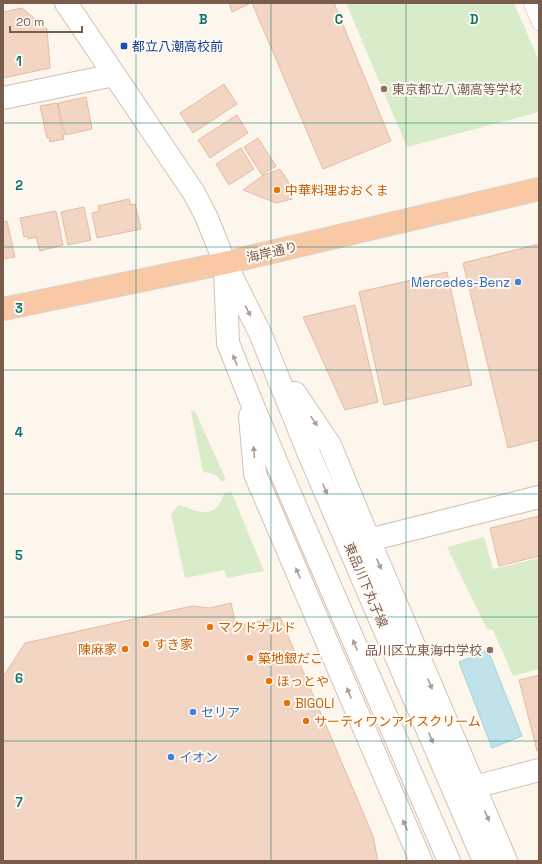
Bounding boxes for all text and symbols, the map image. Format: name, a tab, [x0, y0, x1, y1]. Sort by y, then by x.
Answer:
scale bar	[10, 8, 82, 34]
text: B	[199, 11, 208, 28]
text: C	[335, 11, 343, 28]
text: D	[470, 11, 479, 28]
text: 20 m	[16, 14, 44, 30]
place label: 都立八潮高校前	[132, 38, 223, 55]
marker: 都立八潮高校前	[119, 41, 129, 51]
text: 1	[16, 53, 22, 70]
place label: 東京都立八潮高等学校	[392, 81, 522, 98]
marker: 東京都立八潮高等学校	[379, 84, 389, 94]
text: 2	[15, 177, 23, 194]
place label: 中華料理おおくま	[285, 182, 389, 199]
marker: 中華料理おおくま	[272, 185, 282, 195]
street label: 海岸通り	[245, 238, 299, 266]
place label: Mercedes-Benz	[411, 274, 510, 291]
marker: Mercedes-Benz	[513, 277, 523, 287]
text: 3	[15, 300, 23, 317]
one-way arrow	[245, 305, 252, 316]
one-way arrow	[231, 353, 237, 365]
one-way arrow	[310, 416, 318, 426]
text: 4	[15, 424, 23, 441]
one-way arrow	[250, 446, 257, 458]
one-way arrow	[322, 484, 328, 495]
street label: 東品川下丸子線	[340, 540, 392, 630]
text: 5	[15, 547, 23, 564]
one-way arrow	[376, 558, 383, 570]
one-way arrow	[294, 567, 300, 579]
place label: マクドナルド	[218, 619, 296, 636]
marker: マクドナルド	[205, 622, 215, 632]
place label: すき家	[154, 636, 193, 653]
marker: すき家	[141, 639, 151, 649]
one-way arrow	[352, 639, 358, 651]
place label: 陳麻家	[78, 641, 117, 658]
place label: 品川区立東海中学校	[365, 642, 482, 659]
marker: 陳麻家	[120, 644, 130, 654]
marker: 品川区立東海中学校	[485, 645, 495, 655]
place label: 築地銀だこ	[258, 650, 323, 667]
marker: 築地銀だこ	[245, 653, 255, 663]
text: 6	[15, 670, 23, 687]
place label: ほっとや	[277, 673, 329, 690]
marker: ほっとや	[264, 676, 274, 686]
one-way arrow	[427, 678, 433, 689]
one-way arrow	[346, 687, 352, 698]
place label: BIGOLI	[295, 695, 334, 712]
marker: BIGOLI	[282, 698, 292, 708]
place label: セリア	[201, 704, 240, 721]
marker: セリア	[188, 707, 198, 717]
place label: サーティワンアイスクリーム	[314, 713, 481, 730]
marker: サーティワンアイスクリーム	[301, 716, 311, 726]
one-way arrow	[428, 732, 434, 743]
place label: イオン	[179, 749, 218, 766]
marker: イオン	[166, 752, 176, 762]
text: 7	[15, 794, 23, 811]
one-way arrow	[484, 811, 490, 823]
one-way arrow	[402, 819, 408, 831]

